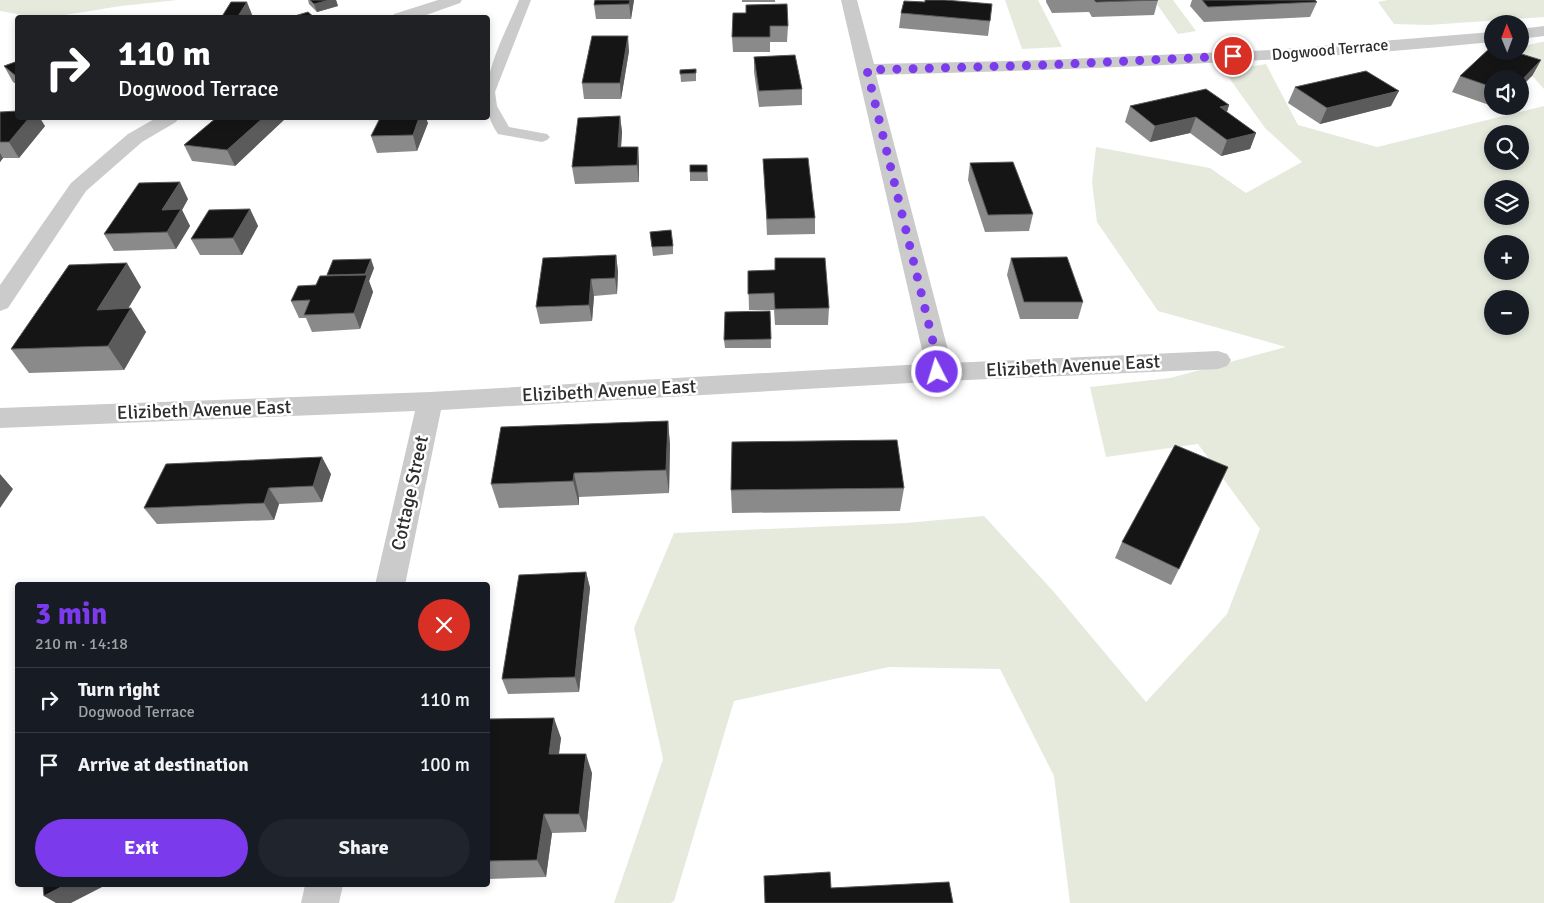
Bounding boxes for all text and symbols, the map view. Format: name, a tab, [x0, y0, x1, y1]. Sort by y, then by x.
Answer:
north arrow	[1484, 15, 1529, 60]
map controls	[1484, 15, 1529, 335]
text: 110 m	[118, 32, 211, 75]
icon: right	[35, 35, 100, 100]
pin	[1212, 35, 1254, 77]
street label: Dogwood Terrace	[1271, 35, 1389, 65]
icon: arrive	[1219, 42, 1247, 70]
button: sound	[1484, 70, 1529, 115]
text: Dogwood Terrace	[118, 75, 279, 102]
button: search	[1484, 125, 1529, 170]
button: layers	[1484, 180, 1529, 225]
button: +	[1484, 235, 1529, 280]
button: −	[1484, 290, 1529, 335]
position arrow	[910, 345, 962, 397]
street label: Elizibeth Avenue East	[985, 349, 1161, 383]
street label: Elizibeth Avenue East	[521, 374, 697, 408]
street label: Elizibeth Avenue East	[116, 395, 292, 425]
street label: Cottage Street	[386, 433, 434, 553]
text: 3 min	[35, 596, 107, 633]
button: close	[418, 599, 470, 651]
text: 210 m · 14:18	[35, 634, 128, 654]
text: Turn right	[78, 678, 160, 702]
icon: right	[35, 686, 63, 714]
text: 110 m	[420, 688, 470, 712]
text: Dogwood Terrace	[78, 702, 195, 722]
icon: arrive	[35, 751, 63, 779]
text: Arrive at destination	[78, 753, 249, 777]
text: 100 m	[420, 753, 470, 777]
button: Exit	[35, 819, 248, 877]
button: Share	[258, 819, 470, 877]

